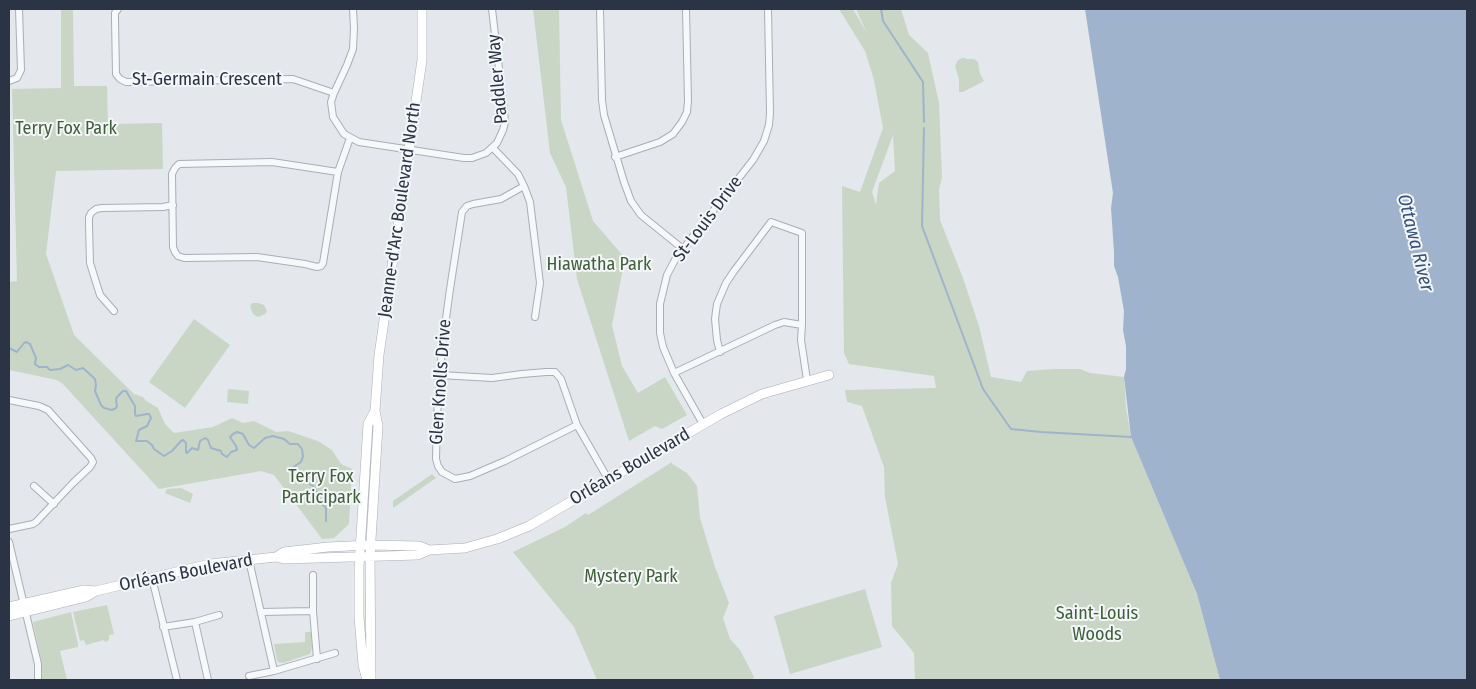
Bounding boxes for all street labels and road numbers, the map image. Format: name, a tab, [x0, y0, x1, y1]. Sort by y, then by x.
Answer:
street label: Paddler Way	[483, 33, 513, 125]
street label: St-Germain Crescent	[132, 69, 282, 91]
street label: Jeanne-d'Arc Boulevard North	[374, 101, 426, 319]
street label: St-Louis Drive	[669, 172, 747, 266]
street label: Glen Knolls Drive	[426, 319, 456, 445]
street label: Orléans Boulevard	[566, 424, 694, 510]
street label: Orléans Boulevard	[117, 549, 255, 597]

